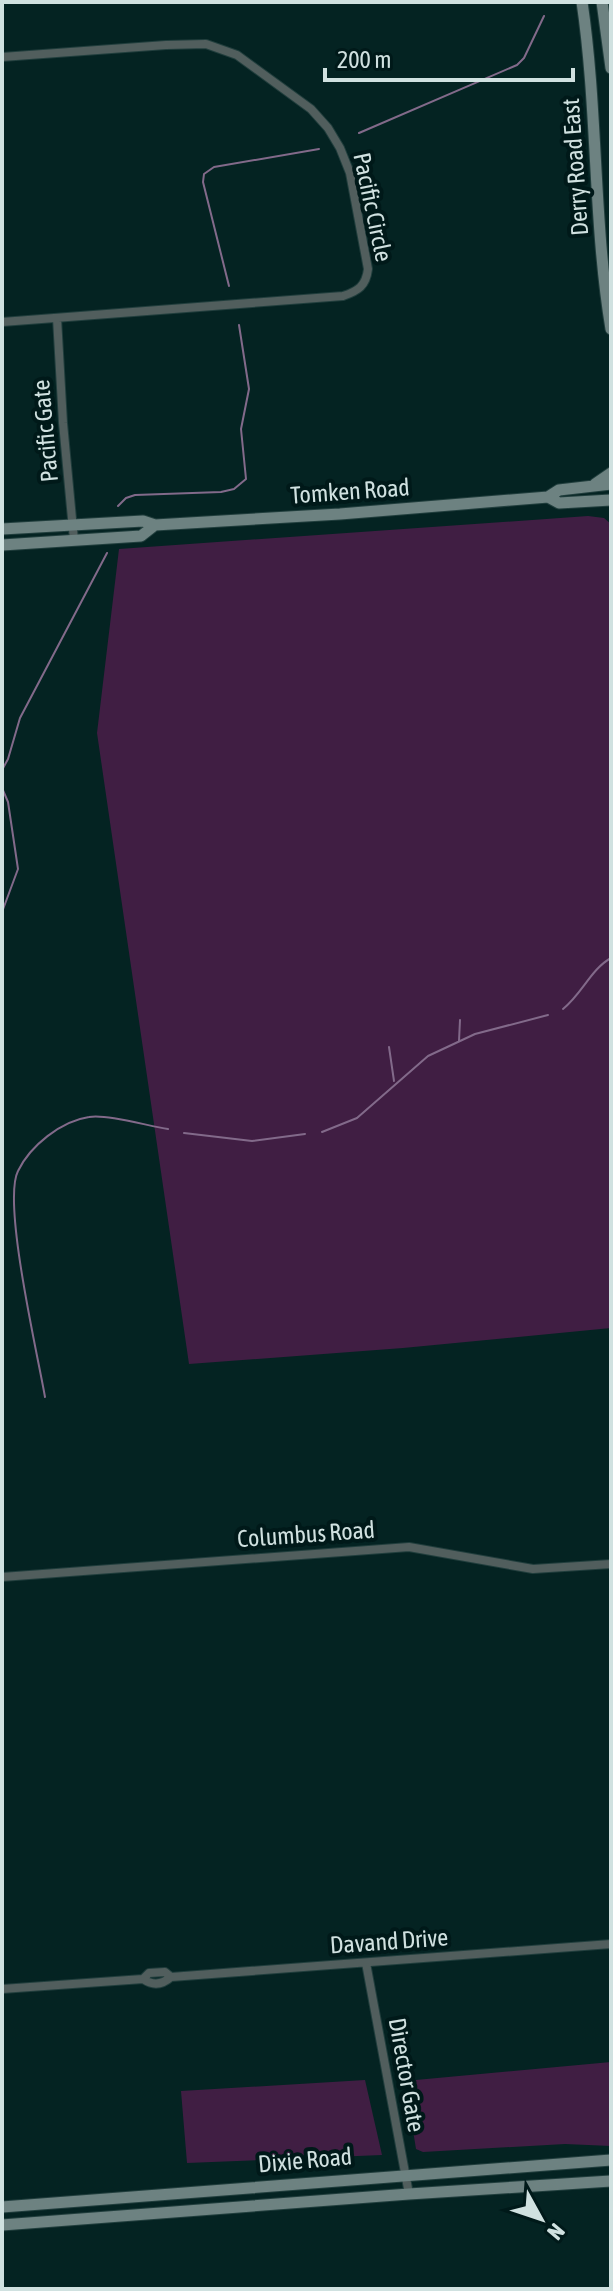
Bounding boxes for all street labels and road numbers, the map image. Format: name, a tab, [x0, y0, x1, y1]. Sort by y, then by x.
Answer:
street label: Derry Road East	[557, 97, 593, 237]
street label: Pacific Circle	[348, 150, 398, 264]
street label: Pacific Gate	[27, 379, 63, 483]
street label: Tomken Road	[290, 473, 410, 509]
street label: Columbus Road	[236, 1516, 376, 1552]
street label: Davand Drive	[329, 1923, 449, 1959]
street label: Director Gate	[384, 2016, 430, 2134]
street label: Dixie Road	[257, 2142, 353, 2178]

